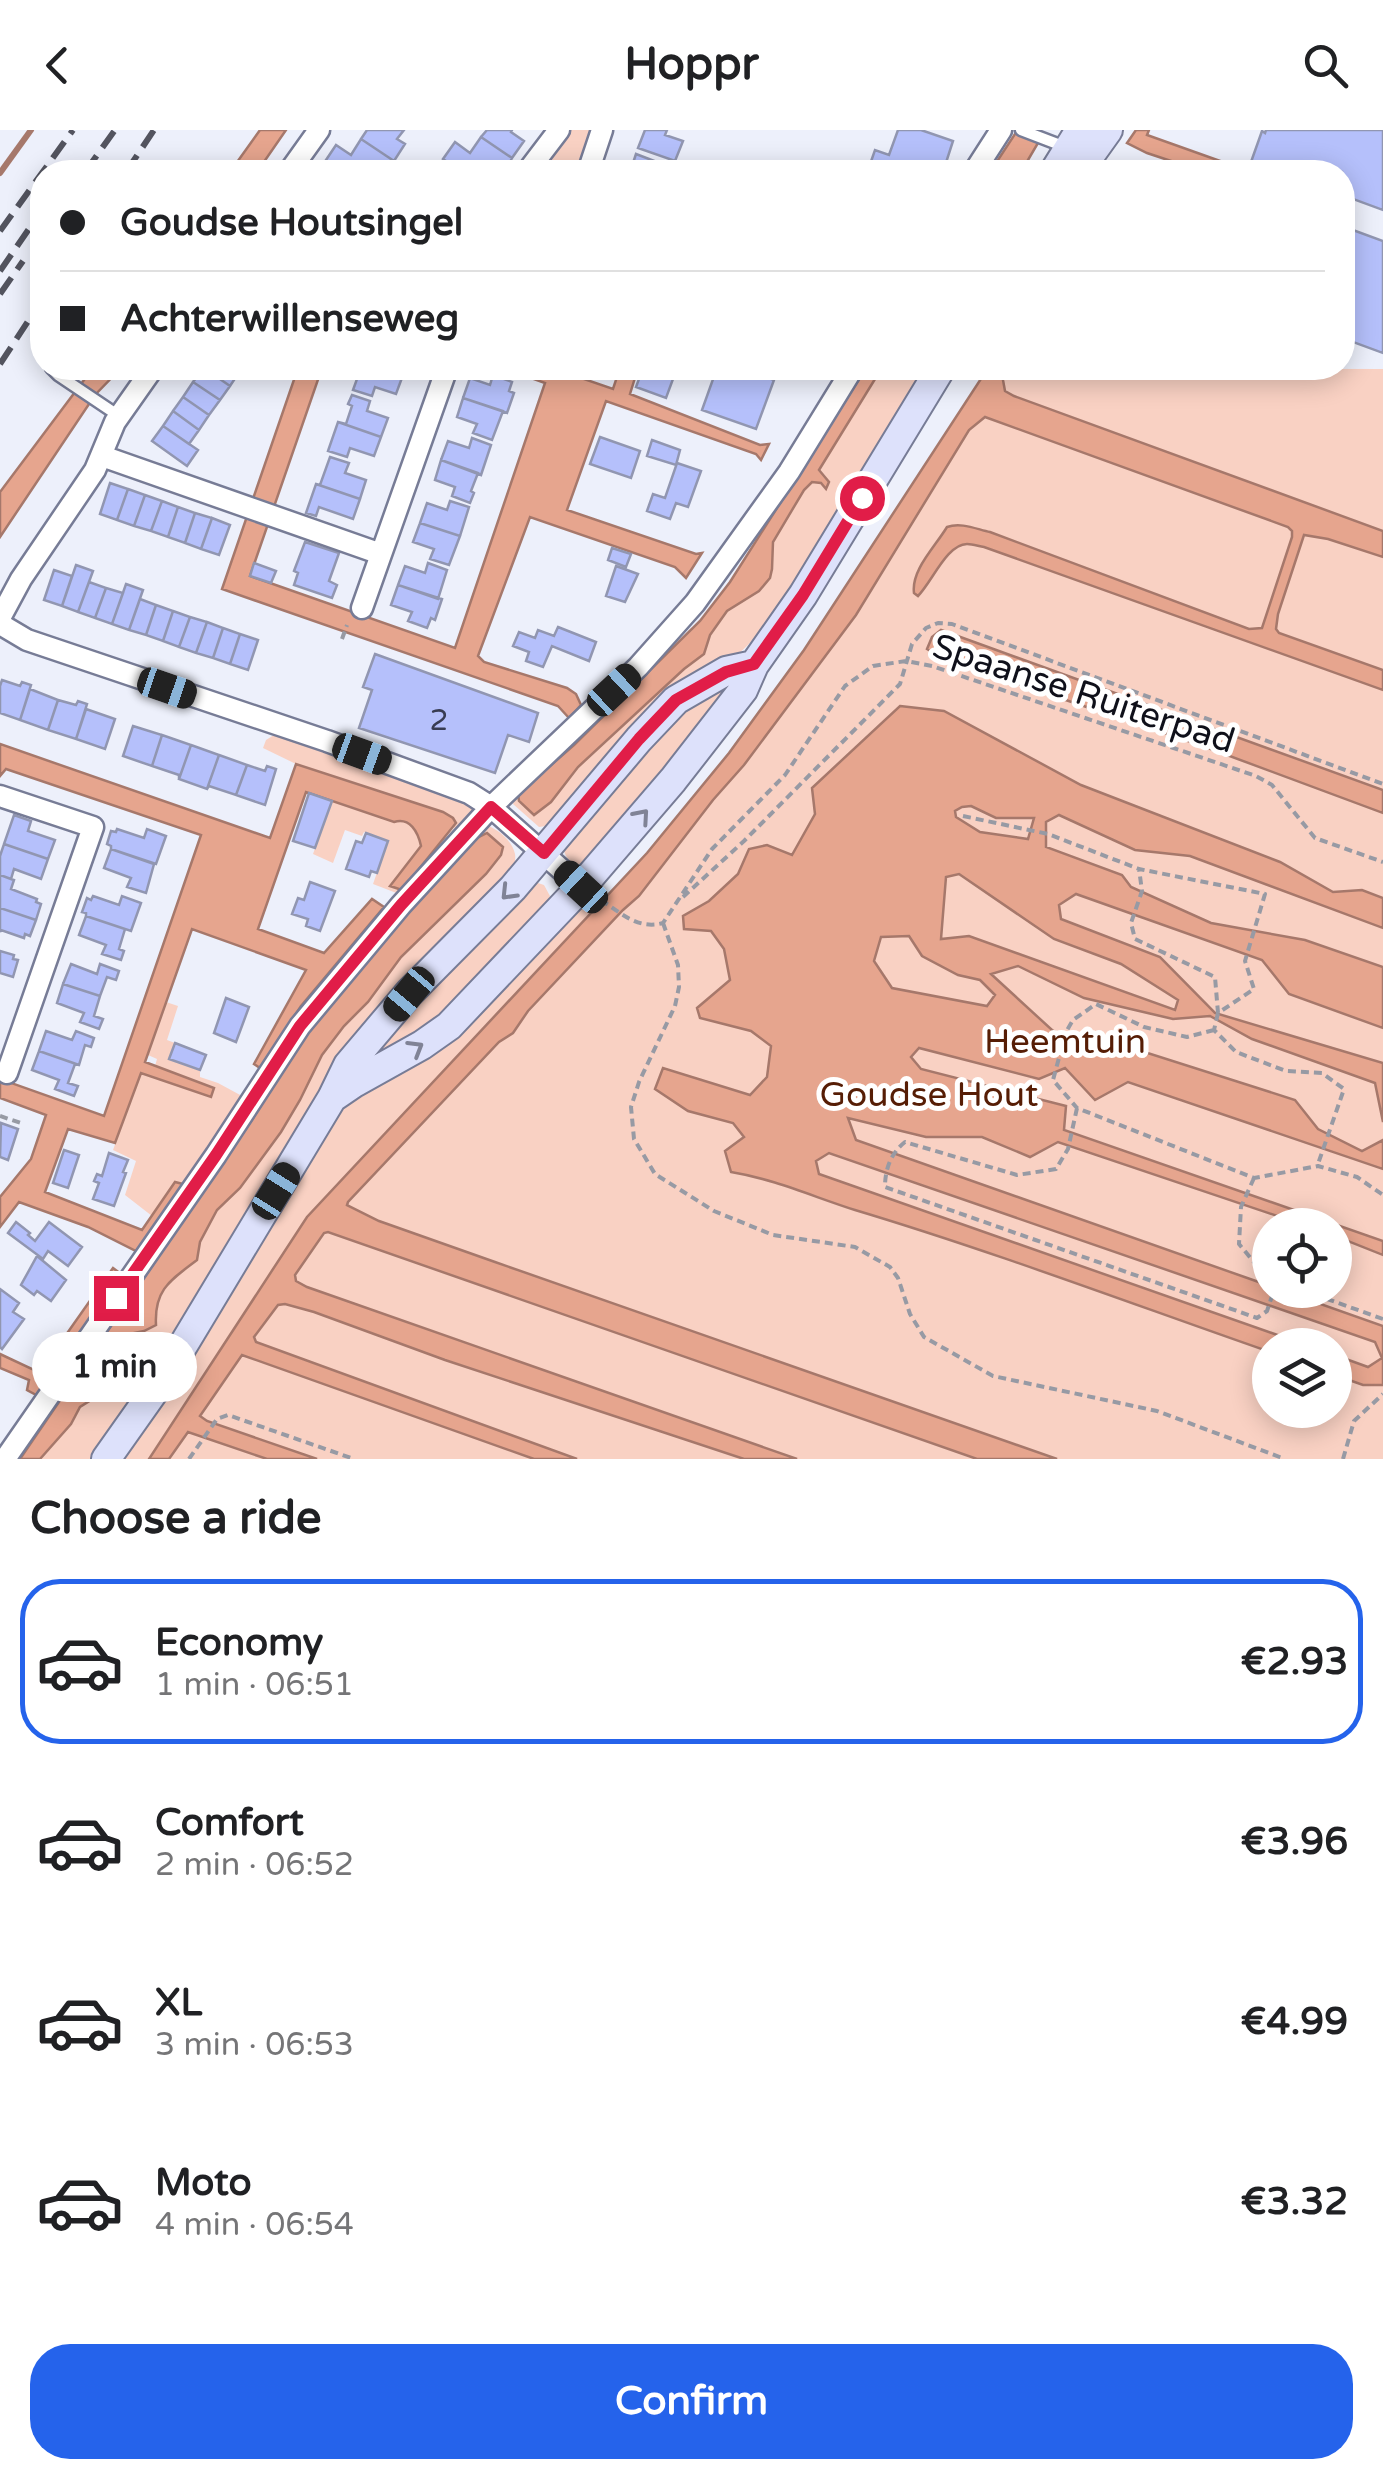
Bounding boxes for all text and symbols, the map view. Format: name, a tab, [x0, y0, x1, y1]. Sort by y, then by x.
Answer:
icon: back	[30, 38, 85, 93]
text: Hoppr	[624, 38, 759, 92]
icon: search	[1298, 38, 1353, 93]
text: Goudse Houtsingel	[120, 200, 463, 246]
text: Achterwillenseweg	[120, 296, 459, 342]
route start	[840, 476, 885, 521]
street label: Spaanse Ruiterpad	[927, 625, 1240, 763]
car	[582, 659, 646, 721]
car	[134, 664, 200, 712]
house number: 2	[430, 702, 448, 739]
car	[329, 730, 395, 778]
one-way arrow	[630, 810, 648, 828]
car	[549, 856, 613, 918]
one-way arrow	[502, 881, 520, 899]
car	[378, 961, 440, 1027]
park label: Heemtuin	[984, 1021, 1146, 1063]
one-way arrow	[405, 1041, 423, 1060]
park label: Goudse Hout	[820, 1074, 1038, 1116]
car	[247, 1158, 305, 1224]
map controls	[1252, 1208, 1352, 1428]
button: locate	[1252, 1208, 1352, 1308]
route end	[94, 1276, 139, 1321]
button: layers	[1252, 1328, 1352, 1428]
callout: 1 min	[34, 1333, 198, 1403]
text: 1 min	[72, 1348, 157, 1386]
text: Choose a ride	[30, 1492, 321, 1546]
icon: car	[35, 1617, 125, 1707]
text: Economy	[155, 1620, 323, 1666]
text: €2.93	[1241, 1639, 1348, 1685]
text: 1 min · 06:51	[155, 1666, 354, 1704]
icon: car	[35, 1797, 125, 1887]
text: Comfort	[155, 1800, 304, 1846]
text: €3.96	[1241, 1819, 1348, 1865]
text: 2 min · 06:52	[155, 1846, 354, 1884]
icon: car	[35, 1977, 125, 2067]
text: XL	[155, 1980, 202, 2026]
text: €4.99	[1241, 1999, 1348, 2045]
text: 3 min · 06:53	[155, 2026, 354, 2064]
icon: car	[35, 2157, 125, 2247]
text: Moto	[155, 2160, 251, 2206]
text: €3.32	[1241, 2179, 1348, 2225]
text: 4 min · 06:54	[155, 2206, 354, 2244]
button: Confirm	[30, 2344, 1353, 2459]

